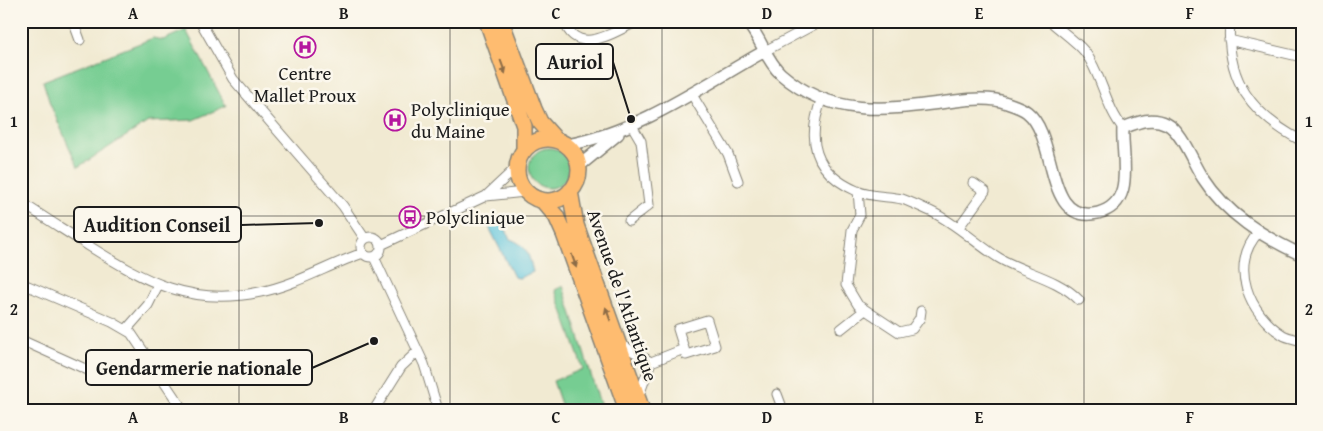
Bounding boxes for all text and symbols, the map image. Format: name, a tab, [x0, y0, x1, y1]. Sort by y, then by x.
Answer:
text: A	[128, 1, 139, 25]
text: B	[339, 1, 349, 25]
text: C	[551, 1, 561, 25]
text: D	[762, 1, 772, 25]
text: E	[975, 1, 984, 25]
text: F	[1186, 1, 1194, 25]
hospital icon: Centre Mallet Proux	[293, 35, 317, 59]
callout: Auriol	[536, 44, 613, 79]
text: Auriol	[547, 47, 603, 76]
place label: Centre Mallet Proux	[254, 59, 357, 109]
one-way arrow	[499, 60, 507, 75]
place label: Polyclinique du Maine	[411, 95, 510, 145]
hospital icon: Polyclinique du Maine	[383, 108, 407, 132]
text: 1	[10, 109, 18, 133]
text: 1	[1305, 109, 1313, 133]
place label: Polyclinique	[426, 203, 525, 231]
bus stop icon: Polyclinique	[398, 205, 422, 229]
street label: Avenue de l'Atlantique	[580, 205, 666, 385]
callout: Audition Conseil	[74, 207, 241, 242]
text: Audition Conseil	[83, 210, 231, 239]
one-way arrow	[570, 254, 578, 269]
text: 2	[10, 297, 18, 321]
text: 2	[1305, 297, 1313, 321]
one-way arrow	[604, 307, 611, 322]
callout: Gendarmerie nationale	[86, 350, 312, 385]
text: Gendarmerie nationale	[96, 353, 302, 382]
text: A	[128, 405, 139, 429]
text: B	[339, 405, 349, 429]
text: C	[551, 405, 561, 429]
text: D	[762, 405, 772, 429]
text: E	[975, 405, 984, 429]
text: F	[1186, 405, 1194, 429]

